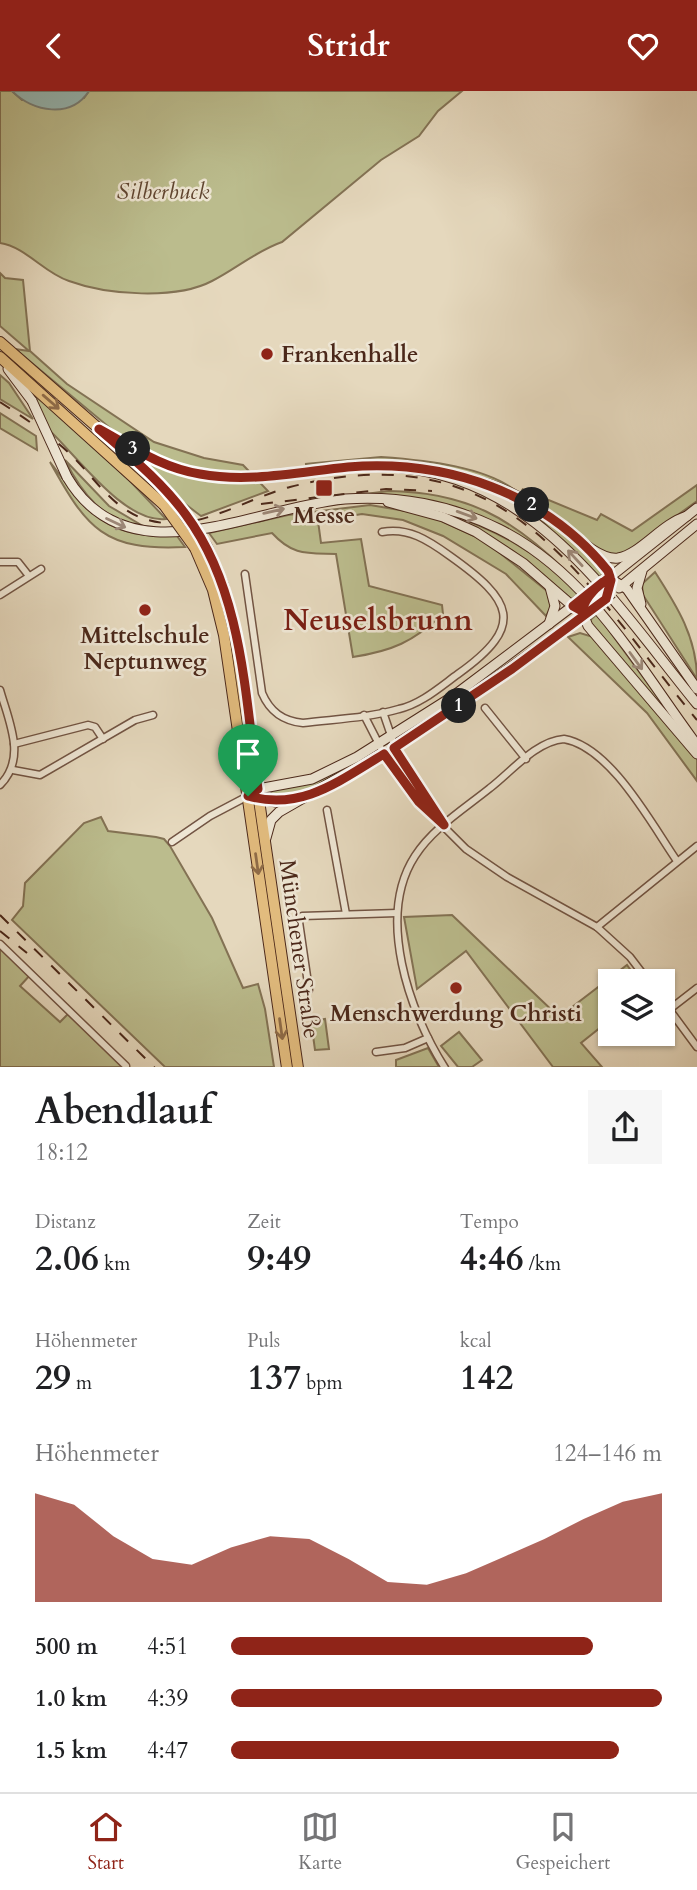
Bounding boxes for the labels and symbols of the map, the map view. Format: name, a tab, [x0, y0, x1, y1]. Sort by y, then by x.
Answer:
park label: Silberbuck	[117, 176, 210, 207]
place label: Frankenhalle	[281, 339, 418, 370]
marker: Frankenhalle	[259, 346, 275, 362]
one-way arrow	[42, 394, 60, 410]
pin: 3	[116, 431, 150, 467]
marker: Messe	[314, 478, 334, 498]
pin: 2	[514, 487, 550, 523]
place label: Messe	[293, 500, 355, 531]
one-way arrow	[262, 504, 285, 517]
one-way arrow	[455, 510, 477, 522]
one-way arrow	[105, 517, 126, 530]
one-way arrow	[567, 549, 583, 567]
district label: Neuselsbrunn	[283, 600, 473, 641]
marker: Mittelschule Neptunweg	[137, 602, 153, 618]
place label: Mittelschule Neptunweg	[80, 620, 210, 677]
one-way arrow	[629, 651, 643, 670]
pin: 1	[442, 689, 476, 723]
pin	[218, 724, 278, 796]
one-way arrow	[251, 852, 264, 875]
street label: Münchener Straße	[272, 858, 327, 1040]
marker: Menschwerdung Christi	[448, 980, 464, 996]
place label: Menschwerdung Christi	[330, 998, 582, 1029]
one-way arrow	[275, 1017, 288, 1040]

